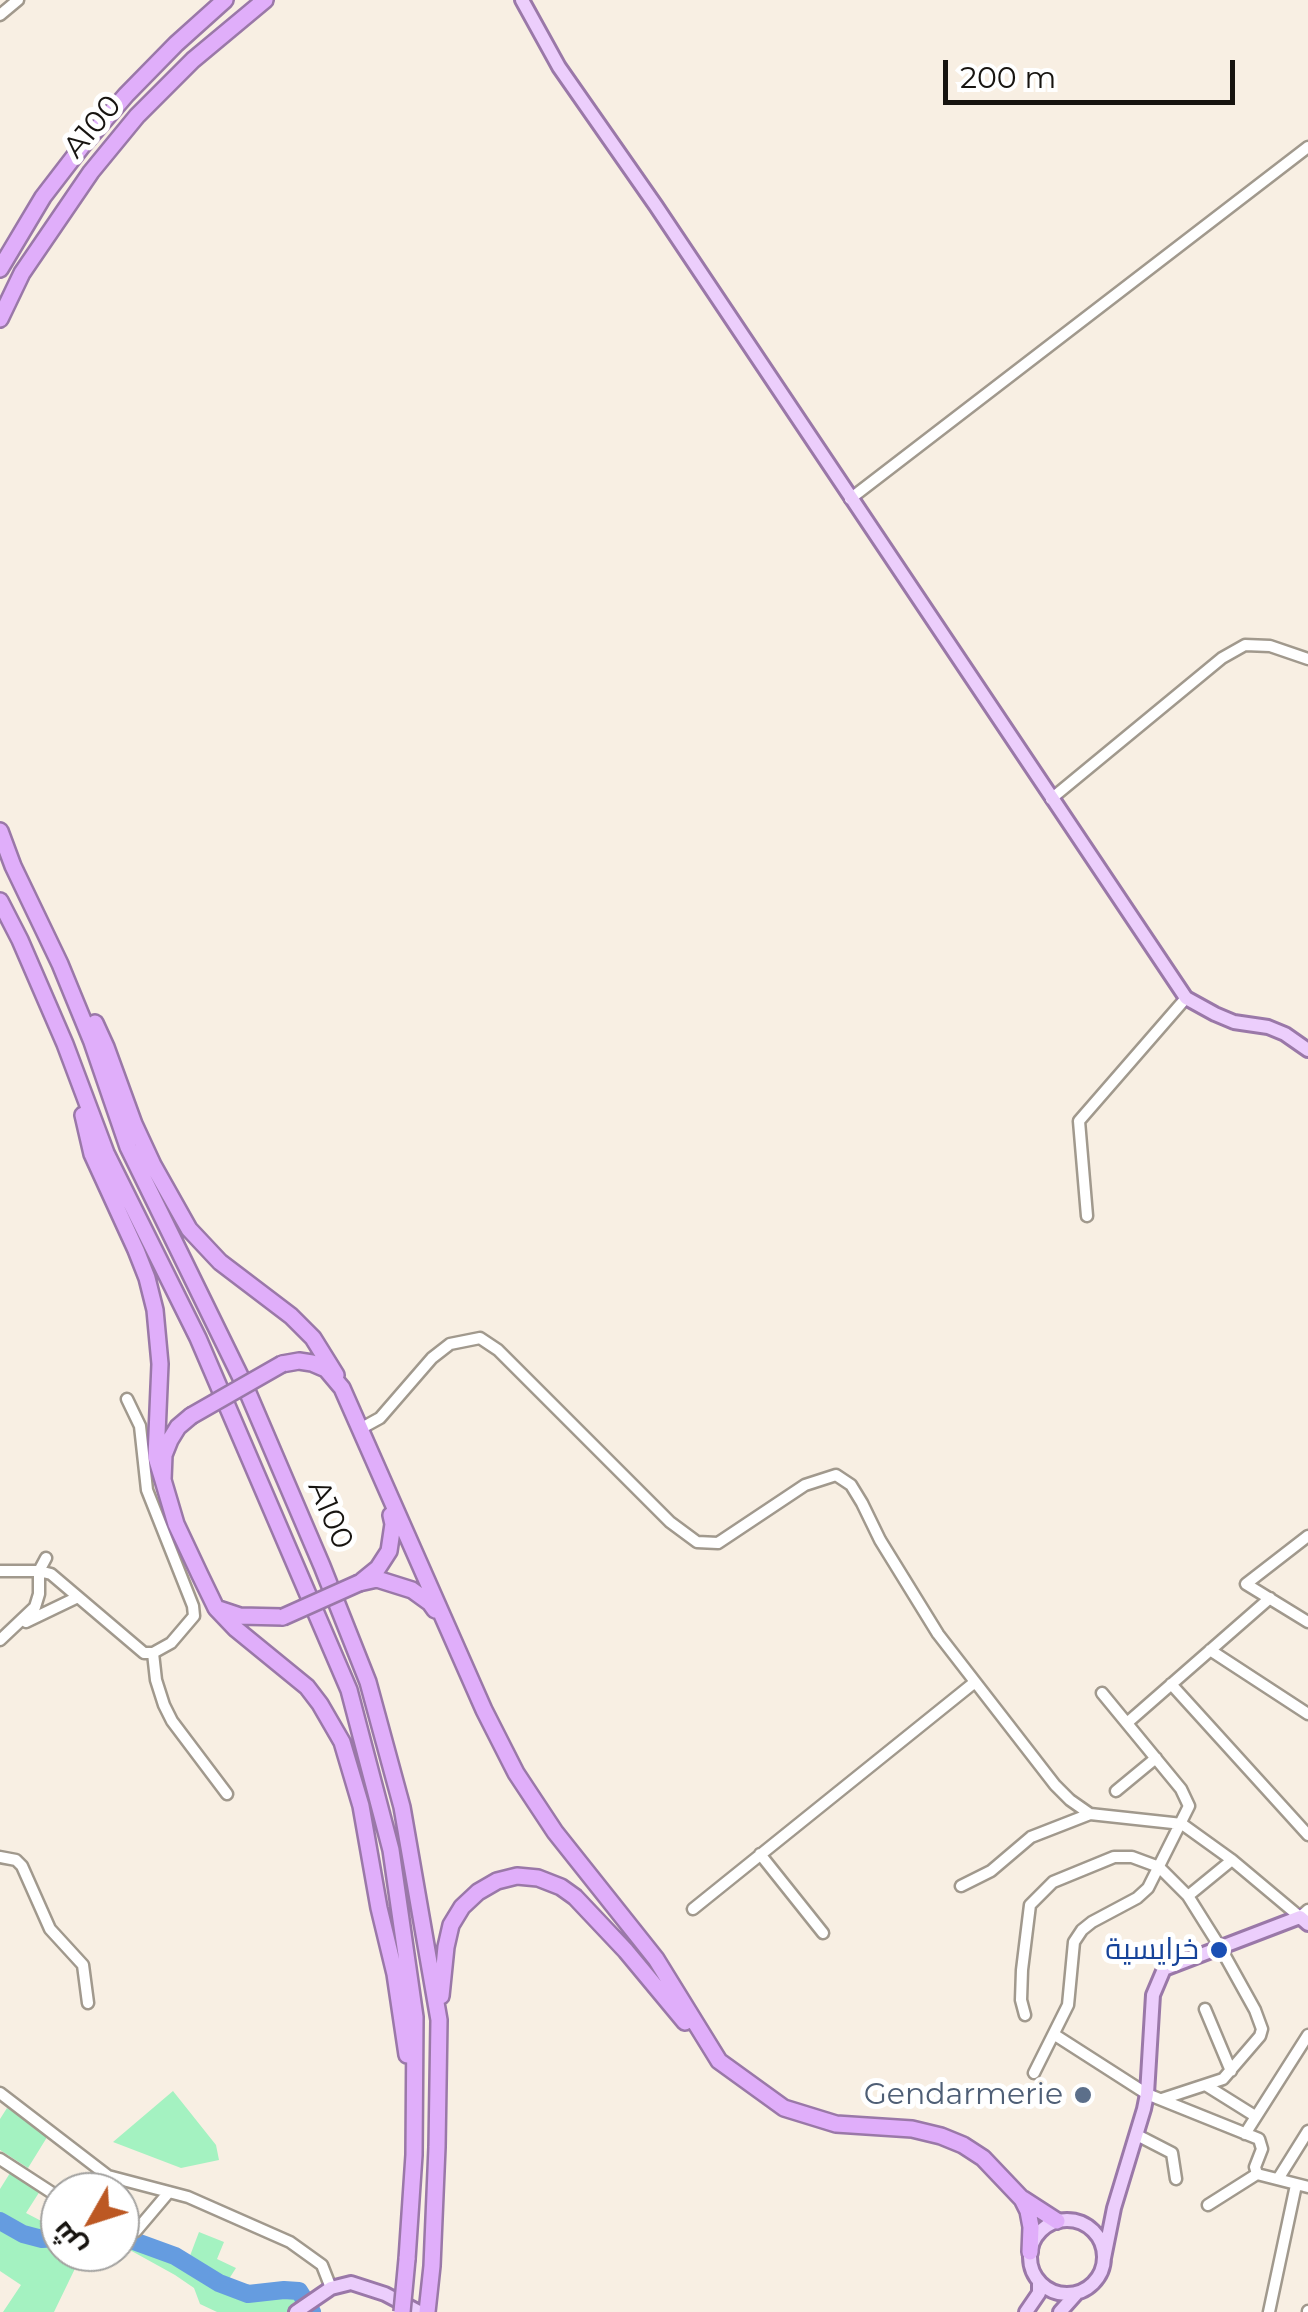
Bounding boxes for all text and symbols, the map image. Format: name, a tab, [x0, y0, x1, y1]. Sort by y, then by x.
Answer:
scale bar	[948, 40, 1240, 102]
text: 200 m	[960, 59, 1056, 96]
street label: A100	[56, 88, 130, 166]
street label: A100	[300, 1475, 360, 1555]
place label: خرايسية	[1105, 1932, 1199, 1968]
marker: خرايسية	[1208, 1939, 1230, 1961]
place label: Gendarmerie	[864, 2077, 1063, 2113]
marker: Gendarmerie	[1072, 2084, 1094, 2106]
north arrow	[40, 2172, 140, 2272]
text: ش	[44, 2215, 93, 2264]

